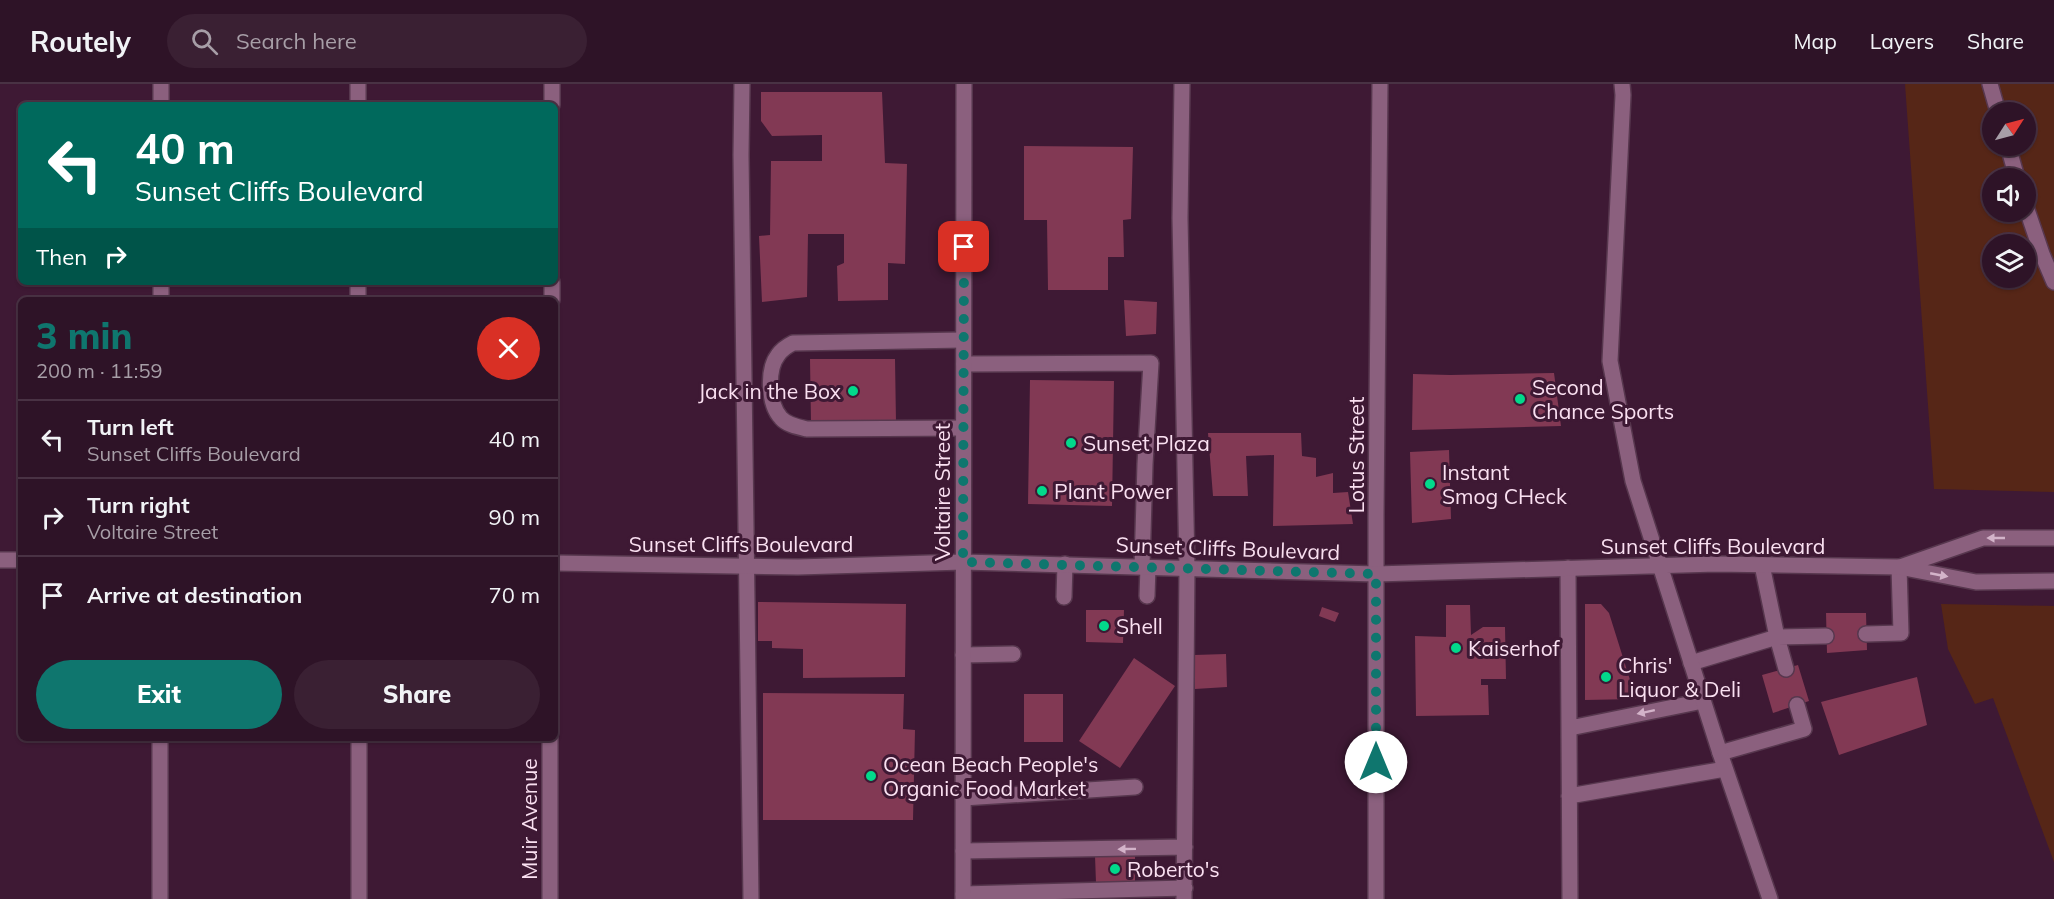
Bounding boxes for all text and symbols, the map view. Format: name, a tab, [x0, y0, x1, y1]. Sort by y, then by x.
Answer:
search box	[167, 14, 587, 68]
text: Routely	[30, 24, 131, 59]
icon: search	[188, 25, 221, 58]
text: Search here	[236, 27, 357, 55]
text: Map	[1794, 28, 1837, 54]
text: Layers	[1870, 28, 1934, 54]
text: Share	[1967, 28, 2024, 54]
north arrow	[1982, 102, 2036, 156]
map controls	[1982, 102, 2036, 288]
text: 40 m	[135, 122, 235, 175]
icon: left	[36, 126, 114, 204]
button: sound	[1982, 168, 2036, 222]
text: Sunset Cliffs Boulevard	[135, 174, 424, 208]
pin	[938, 221, 989, 272]
icon: arrive	[947, 230, 980, 263]
button: layers	[1982, 234, 2036, 288]
icon: right	[99, 240, 132, 273]
text: Then	[36, 243, 87, 271]
text: 3 min	[36, 313, 132, 358]
button: close	[477, 317, 540, 380]
text: 200 m · 11:59	[36, 358, 162, 383]
place label: Second Chance Sports	[1532, 374, 1674, 424]
place label: Jack in the Box	[698, 378, 841, 404]
marker: Jack in the Box	[846, 384, 860, 398]
marker: Second Chance Sports	[1513, 392, 1527, 406]
street label: Lotus Street	[1343, 397, 1369, 513]
text: Turn left	[87, 413, 174, 441]
icon: left	[36, 423, 69, 456]
street label: Voltaire Street	[929, 423, 955, 561]
text: 40 m	[489, 425, 540, 453]
place label: Sunset Plaza	[1083, 430, 1210, 456]
marker: Sunset Plaza	[1064, 436, 1078, 450]
text: Sunset Cliffs Boulevard	[87, 441, 301, 466]
place label: Instant Smog CHeck	[1442, 459, 1567, 509]
marker: Instant Smog CHeck	[1423, 477, 1437, 491]
place label: Plant Power	[1054, 478, 1173, 504]
marker: Plant Power	[1035, 484, 1049, 498]
text: Turn right	[87, 491, 190, 519]
icon: right	[36, 501, 69, 534]
text: 90 m	[489, 503, 540, 531]
text: Voltaire Street	[87, 519, 218, 544]
street label: Sunset Cliffs Boulevard	[629, 531, 853, 557]
street label: Sunset Cliffs Boulevard	[1115, 531, 1341, 565]
street label: Sunset Cliffs Boulevard	[1601, 533, 1825, 559]
one-way arrow	[1986, 533, 2005, 543]
one-way arrow	[1930, 571, 1949, 580]
icon: arrive	[36, 579, 69, 612]
text: Arrive at destination	[87, 581, 302, 609]
text: 70 m	[489, 581, 540, 609]
place label: Shell	[1116, 613, 1163, 639]
marker: Shell	[1097, 619, 1111, 633]
place label: Kaiserhof	[1468, 635, 1561, 661]
marker: Kaiserhof	[1449, 641, 1463, 655]
place label: Chris' Liquor & Deli	[1618, 652, 1741, 702]
button: Exit	[36, 660, 282, 729]
button: Share	[294, 660, 540, 729]
marker: Chris' Liquor & Deli	[1599, 670, 1613, 684]
one-way arrow	[1636, 708, 1655, 717]
position arrow	[1344, 730, 1408, 794]
place label: Ocean Beach People's Organic Food Market	[883, 751, 1098, 801]
street label: Muir Avenue	[516, 758, 542, 880]
marker: Ocean Beach People's Organic Food Market	[864, 769, 878, 783]
one-way arrow	[1117, 844, 1136, 853]
place label: Roberto's	[1127, 856, 1220, 882]
marker: Roberto's	[1108, 862, 1122, 876]

